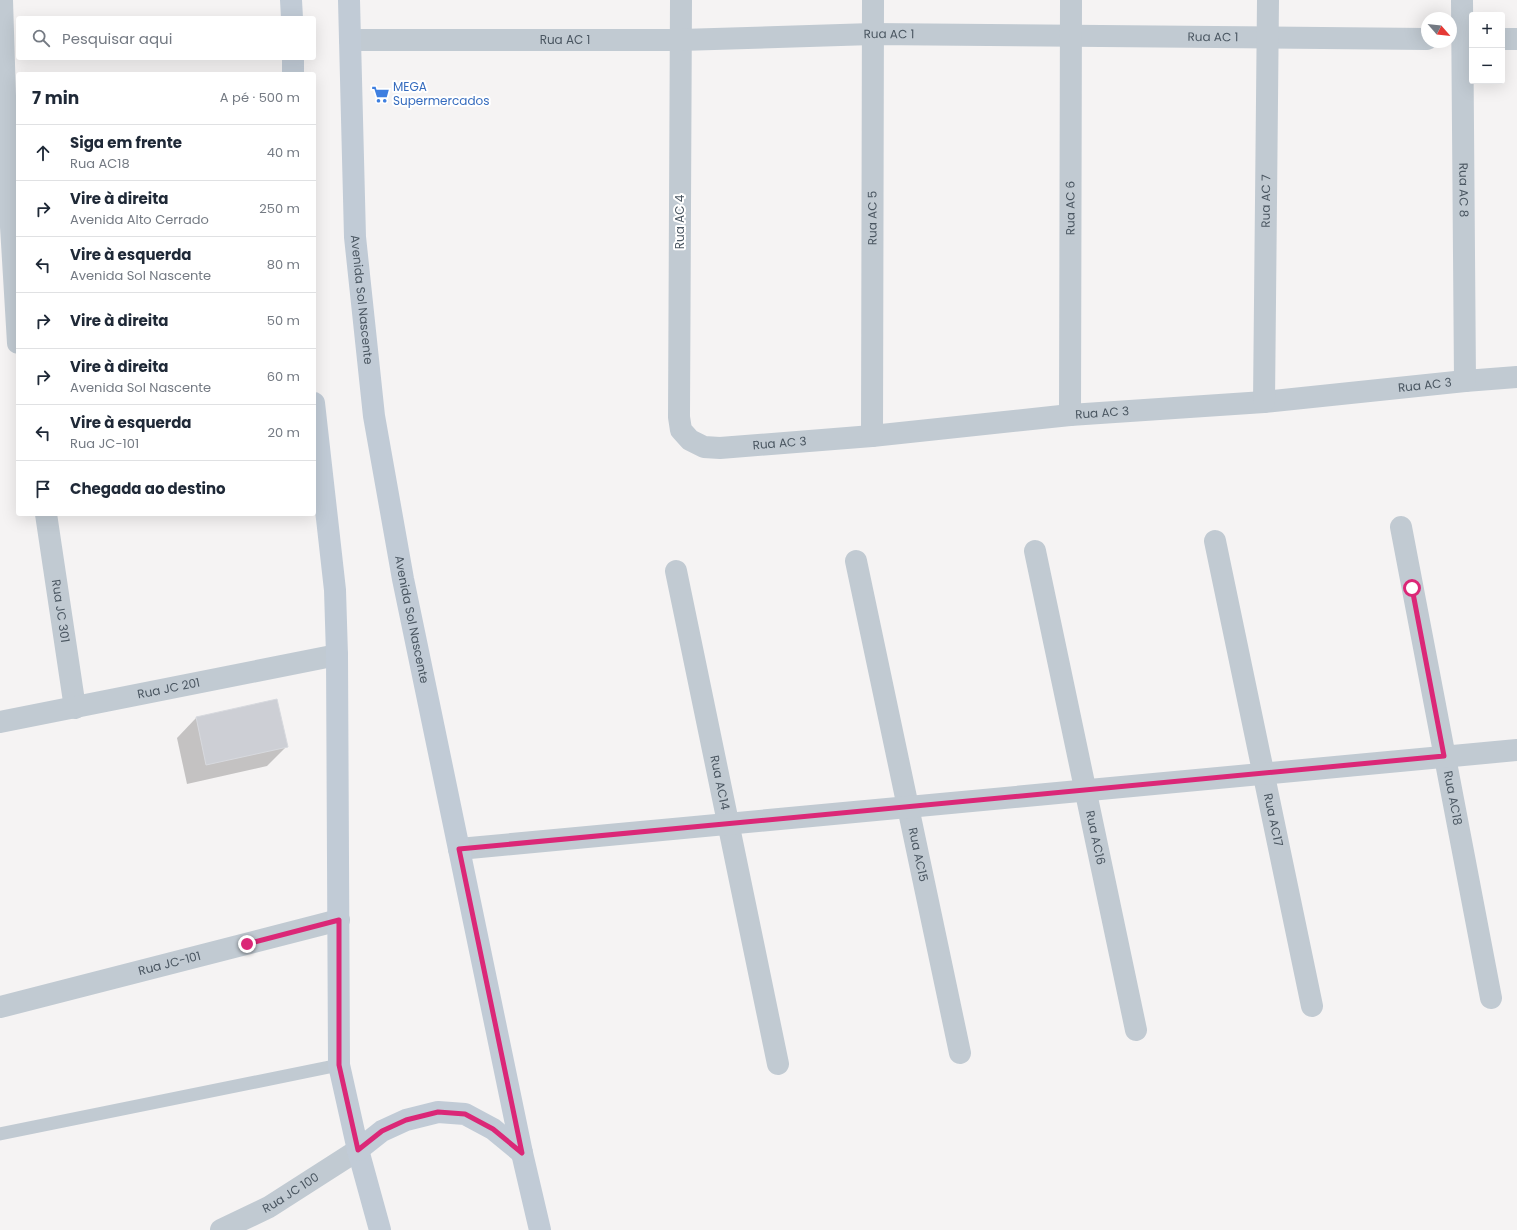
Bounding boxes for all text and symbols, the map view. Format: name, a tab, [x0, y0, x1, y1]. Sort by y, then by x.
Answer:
north arrow	[1421, 12, 1457, 48]
map controls	[1469, 12, 1505, 84]
button: +	[1469, 12, 1505, 48]
search box	[16, 16, 316, 60]
street label: Rua AC 1	[863, 25, 914, 42]
icon: search	[30, 27, 52, 49]
text: Pesquisar aqui	[62, 28, 172, 49]
street label: Rua AC 1	[1187, 28, 1238, 45]
street label: Rua AC 1	[540, 31, 590, 48]
button: −	[1469, 48, 1505, 84]
place label: MEGA Supermercados	[393, 78, 489, 109]
supermarket icon: MEGA Supermercados	[370, 84, 390, 104]
text: 7 min	[32, 86, 79, 110]
text: A pé · 500 m	[220, 88, 300, 107]
text: Siga em frente	[70, 132, 182, 153]
icon: ahead	[32, 142, 54, 164]
text: 40 m	[267, 143, 300, 162]
text: Rua AC18	[70, 154, 130, 173]
street label: Rua AC 8	[1455, 163, 1473, 217]
street label: Rua AC 7	[1257, 174, 1274, 228]
street label: Rua AC 6	[1061, 181, 1079, 235]
text: Vire à direita	[70, 188, 169, 209]
street label: Rua AC 5	[863, 191, 881, 245]
street label: Rua AC 4	[671, 194, 688, 249]
icon: right	[32, 198, 54, 220]
text: 250 m	[259, 199, 300, 218]
text: Avenida Alto Cerrado	[70, 210, 209, 229]
street label: Avenida Sol Nascente	[347, 234, 377, 365]
text: Vire à esquerda	[70, 244, 192, 265]
icon: left	[32, 254, 54, 276]
text: 80 m	[267, 255, 300, 274]
text: Avenida Sol Nascente	[70, 266, 211, 285]
icon: right	[32, 310, 54, 332]
text: Vire à direita	[70, 310, 169, 331]
text: 50 m	[267, 311, 300, 330]
text: Vire à direita	[70, 356, 169, 377]
icon: right	[32, 366, 54, 388]
text: 60 m	[267, 367, 300, 386]
street label: Rua AC 3	[1397, 373, 1452, 396]
text: Avenida Sol Nascente	[70, 378, 211, 397]
street label: Rua AC 3	[1075, 402, 1130, 423]
text: Vire à esquerda	[70, 412, 192, 433]
icon: left	[32, 422, 54, 444]
text: 20 m	[267, 423, 300, 442]
street label: Rua AC 3	[752, 432, 807, 453]
text: Rua JC-101	[70, 434, 139, 453]
icon: arrive	[32, 478, 54, 500]
text: Chegada ao destino	[70, 478, 226, 499]
street label: Avenida Sol Nascente	[391, 554, 433, 685]
street label: Rua JC 301	[48, 578, 74, 644]
route start	[1403, 579, 1421, 597]
street label: Rua JC 201	[136, 673, 201, 702]
street label: Rua AC14	[706, 754, 734, 812]
street label: Rua AC18	[1440, 769, 1467, 827]
street label: Rua AC17	[1260, 792, 1288, 849]
street label: Rua AC16	[1082, 809, 1110, 866]
street label: Rua AC15	[905, 826, 933, 883]
route end	[238, 935, 256, 953]
street label: Rua JC-101	[136, 947, 202, 979]
street label: Rua JC 100	[259, 1168, 322, 1217]

